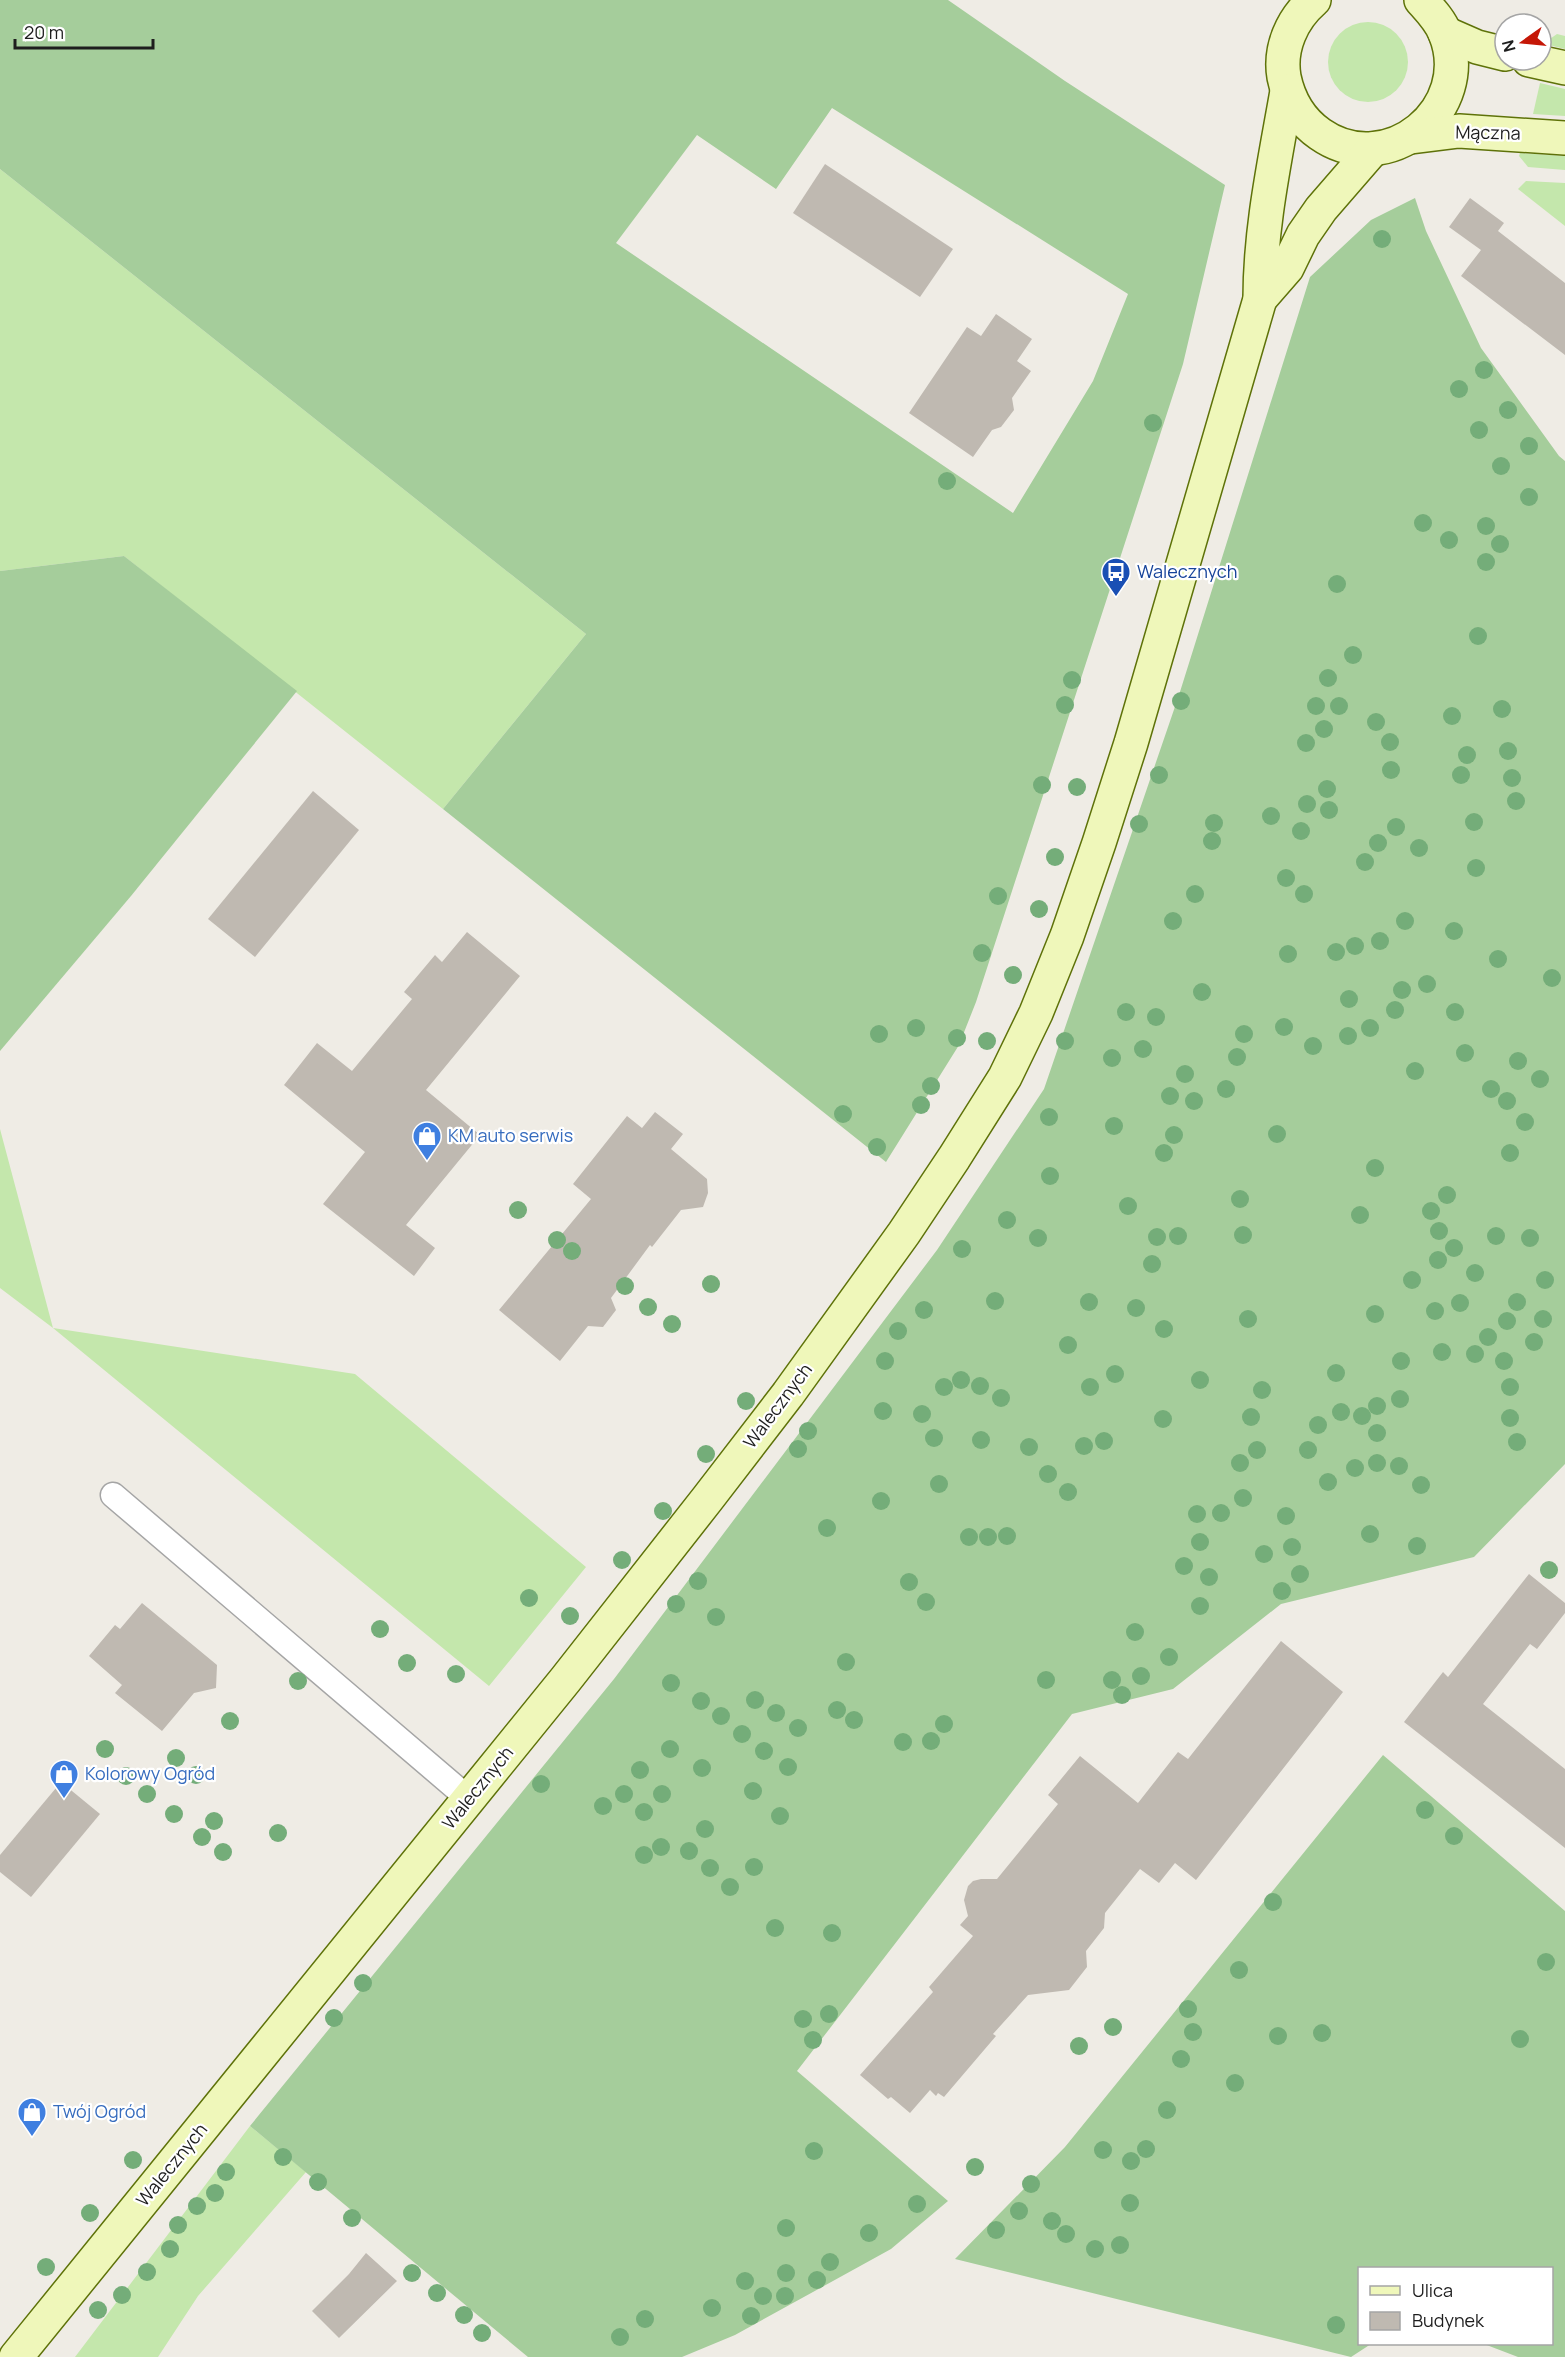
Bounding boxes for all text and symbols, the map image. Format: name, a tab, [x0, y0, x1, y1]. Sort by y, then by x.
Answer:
scale bar	[15, 12, 153, 50]
north arrow	[1493, 12, 1553, 72]
text: 20 m	[24, 20, 64, 44]
text: N	[1496, 37, 1521, 54]
street label: Mączna	[1455, 119, 1521, 145]
bus stop icon: Walecznych	[1100, 556, 1132, 598]
place label: Walecznych	[1137, 559, 1237, 583]
shop icon: KM auto serwis	[411, 1120, 443, 1162]
place label: KM auto serwis	[448, 1123, 573, 1147]
street label: Walecznych	[737, 1358, 817, 1453]
street label: Walecznych	[436, 1741, 518, 1834]
shop icon: Kolorowy Ogród	[48, 1758, 80, 1800]
place label: Kolorowy Ogród	[85, 1761, 215, 1785]
shop icon: Twój Ogród	[16, 2096, 48, 2138]
place label: Twój Ogród	[53, 2099, 146, 2123]
street label: Walecznych	[130, 2118, 212, 2211]
legend	[1358, 2267, 1553, 2345]
text: Ulica	[1412, 2278, 1453, 2302]
text: Budynek	[1412, 2308, 1485, 2332]

